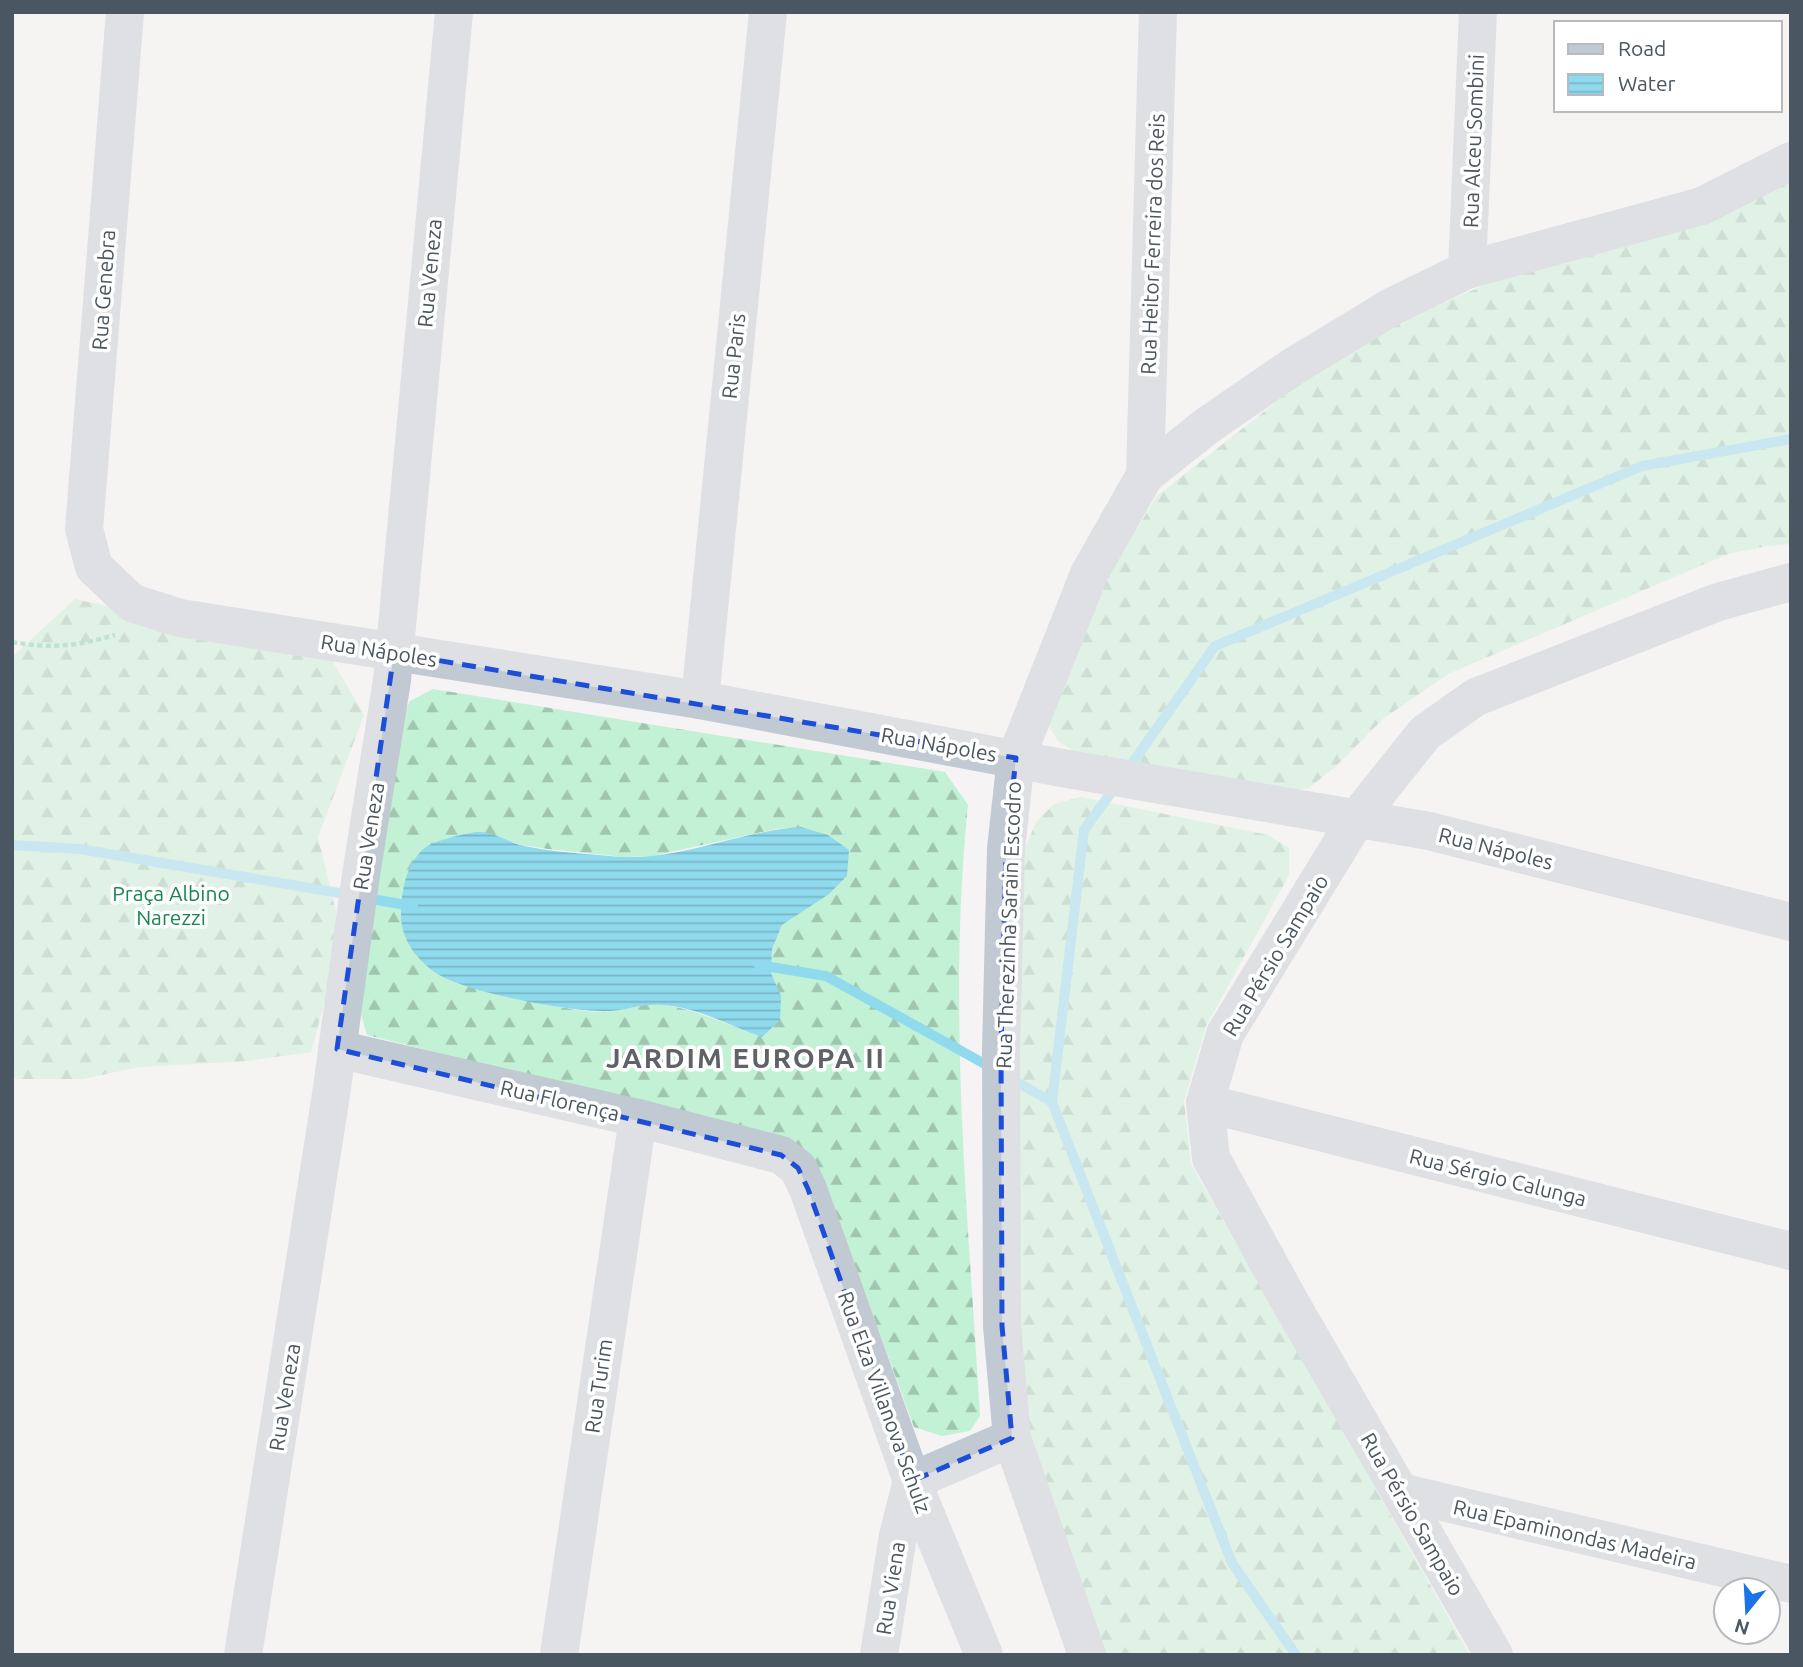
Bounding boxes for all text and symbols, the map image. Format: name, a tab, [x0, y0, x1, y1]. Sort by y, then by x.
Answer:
legend	[1554, 21, 1782, 112]
text: Road	[1618, 36, 1666, 60]
street label: Rua Alceu Sombini	[1458, 54, 1488, 228]
text: Water	[1618, 71, 1676, 95]
street label: Rua Heitor Ferreira dos Reis	[1135, 113, 1169, 375]
street label: Rua Veneza	[412, 218, 446, 328]
street label: Rua Genebra	[87, 229, 119, 351]
street label: Rua Paris	[717, 312, 749, 400]
street label: Rua Nápoles	[319, 629, 439, 671]
street label: Rua Nápoles	[879, 722, 999, 766]
street label: Rua Veneza	[348, 780, 388, 892]
street label: Rua Therezinha Sarain Escodro	[991, 781, 1025, 1069]
street label: Rua Nápoles	[1436, 822, 1556, 874]
street label: Rua Pérsio Sampaio	[1217, 870, 1333, 1040]
park label: Praça Albino Narezzi	[112, 881, 230, 929]
district label: JARDIM EUROPA II	[606, 1042, 886, 1073]
street label: Rua Florença	[498, 1075, 622, 1125]
street label: Rua Sérgio Calunga	[1407, 1143, 1589, 1211]
street label: Rua Elza Villanova Schulz	[834, 1288, 936, 1516]
street label: Rua Turim	[580, 1337, 616, 1435]
street label: Rua Veneza	[264, 1341, 304, 1453]
street label: Rua Pérsio Sampaio	[1357, 1428, 1469, 1600]
street label: Rua Epaminondas Madeira	[1451, 1494, 1699, 1574]
street label: Rua Viena	[871, 1540, 909, 1636]
north arrow	[1712, 1576, 1782, 1646]
text: N	[1732, 1615, 1752, 1640]

